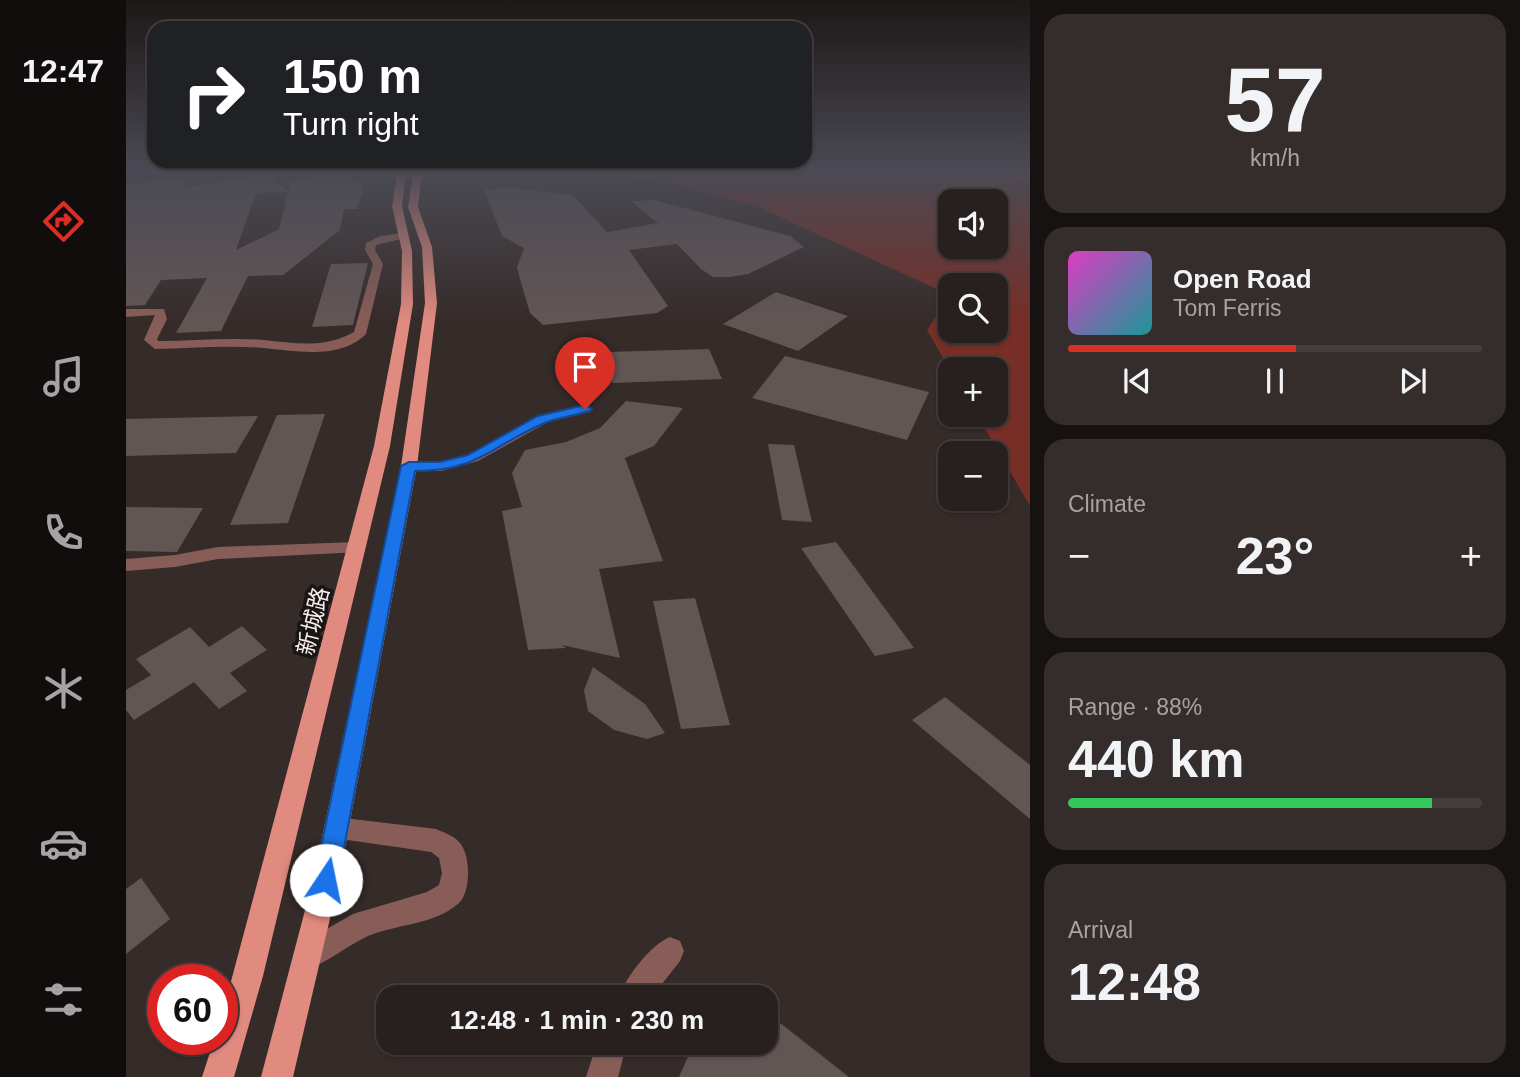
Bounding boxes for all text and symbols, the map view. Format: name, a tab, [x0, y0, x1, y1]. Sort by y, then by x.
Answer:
icon: right	[168, 49, 259, 140]
text: 150 m	[283, 49, 422, 103]
text: 57	[1224, 49, 1326, 150]
text: 12:47	[22, 53, 104, 89]
text: Turn right	[283, 106, 419, 142]
text: km/h	[1250, 145, 1300, 171]
map controls	[938, 189, 1008, 511]
button: sound	[938, 189, 1008, 259]
icon: directions	[39, 197, 88, 246]
text: Open Road	[1173, 264, 1312, 294]
button: search	[938, 273, 1008, 343]
text: Tom Ferris	[1173, 295, 1282, 321]
pin	[555, 337, 615, 409]
icon: arrive	[566, 348, 604, 386]
icon: music	[39, 352, 88, 401]
button: +	[938, 357, 1008, 427]
icon: previous	[1118, 362, 1156, 400]
icon: pause	[1256, 362, 1294, 400]
icon: next	[1394, 362, 1432, 400]
button: −	[938, 441, 1008, 511]
text: Climate	[1068, 491, 1146, 517]
icon: phone	[39, 508, 88, 557]
text: 23°	[1236, 527, 1314, 585]
text: −	[1068, 535, 1090, 577]
text: +	[1460, 535, 1482, 577]
street label: 新城路	[292, 584, 334, 658]
icon: climate	[39, 664, 88, 713]
text: Range · 88%	[1068, 694, 1202, 720]
text: 440 km	[1068, 730, 1244, 788]
icon: car	[39, 819, 88, 868]
position arrow	[289, 843, 363, 917]
text: Arrival	[1068, 917, 1133, 943]
text: 12:48	[1068, 953, 1201, 1011]
speed limit sign: 60	[147, 964, 238, 1055]
icon: filters	[39, 975, 88, 1024]
text: 12:48 · 1 min · 230 m	[450, 1005, 704, 1035]

